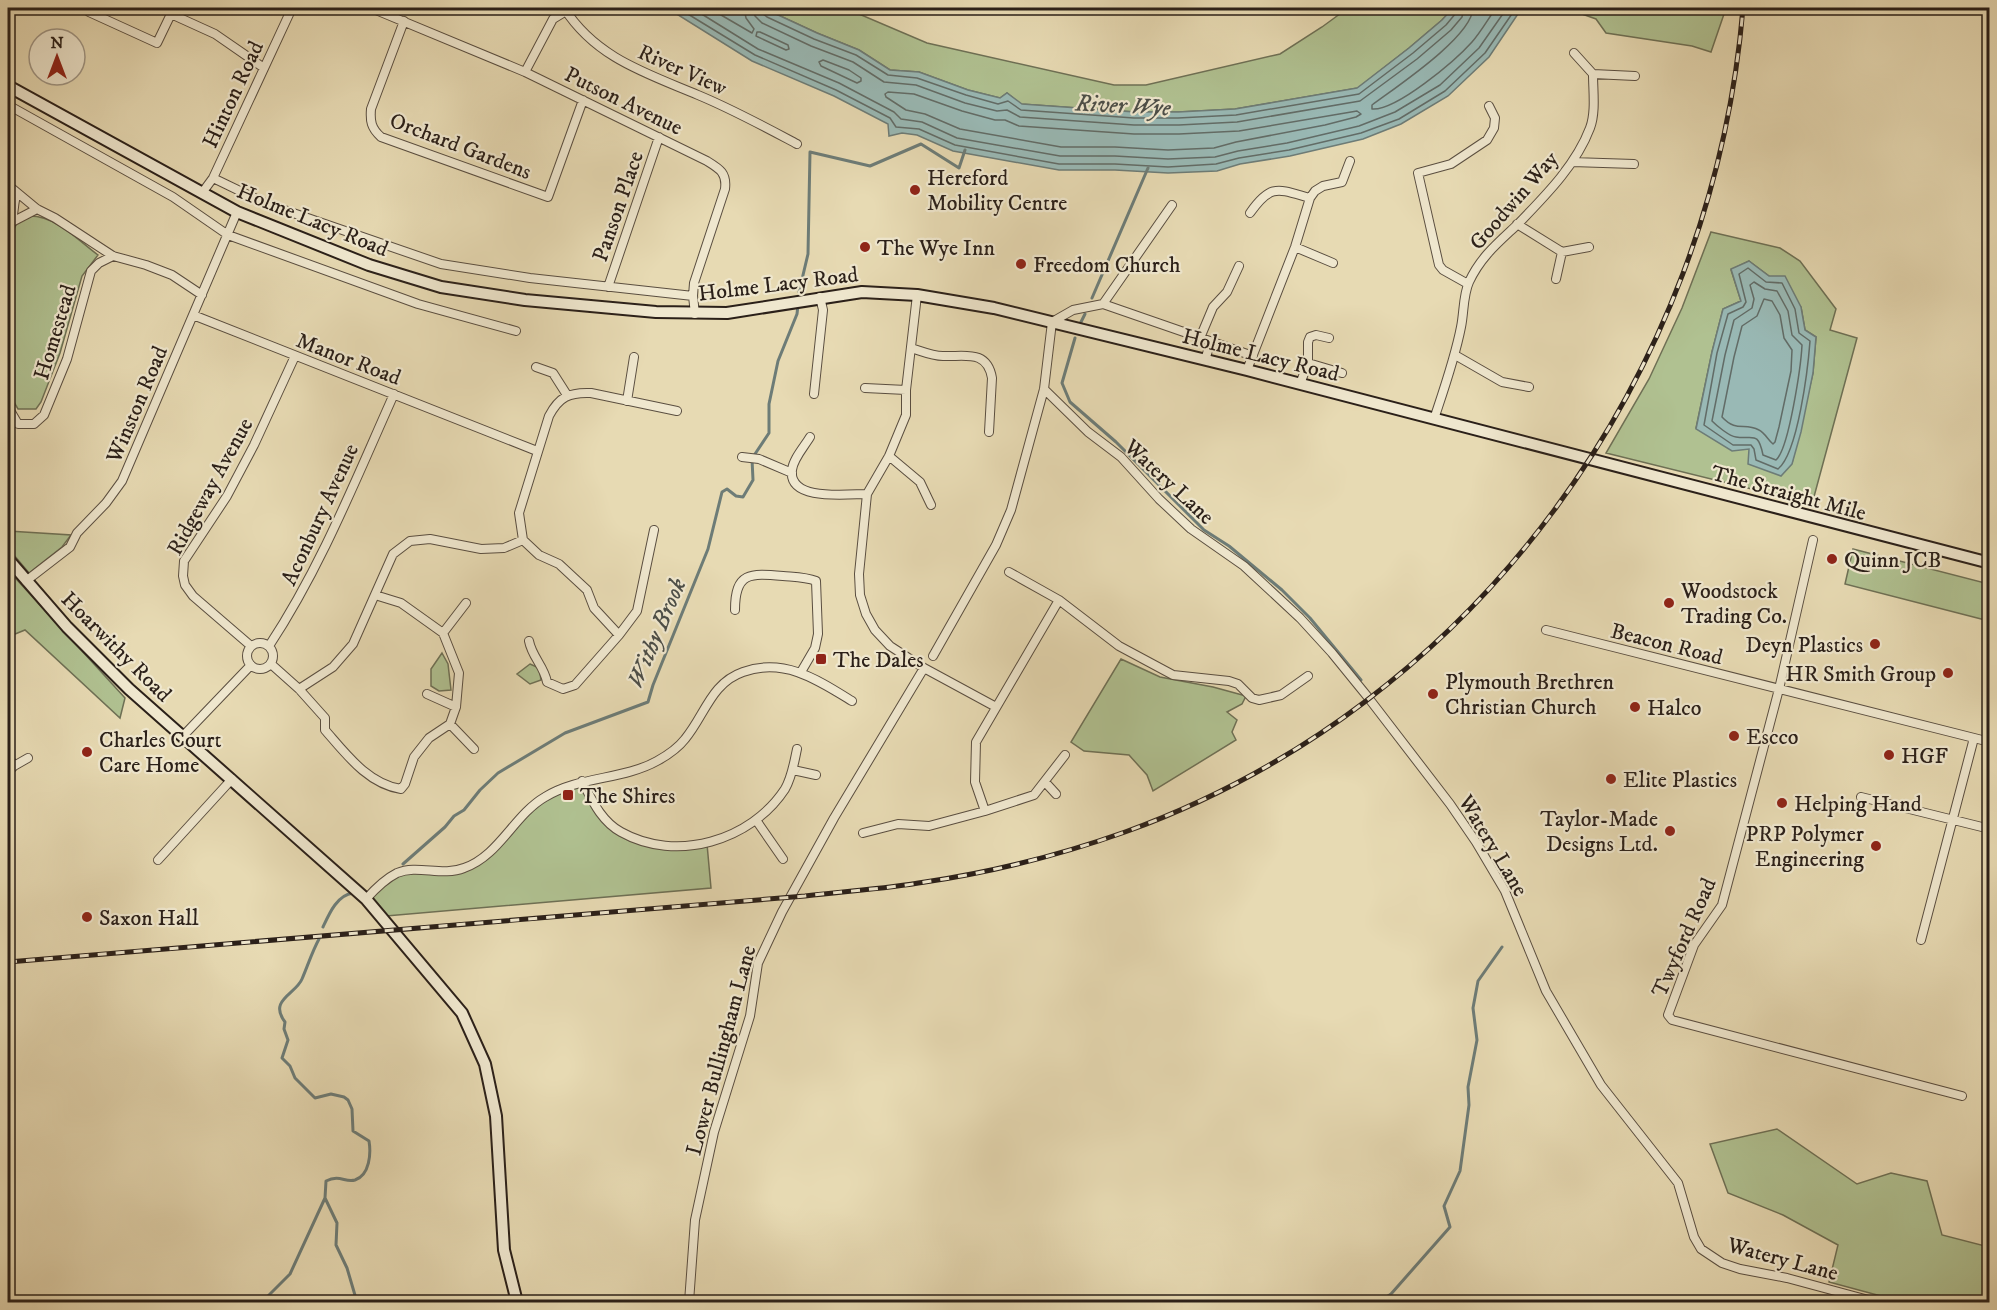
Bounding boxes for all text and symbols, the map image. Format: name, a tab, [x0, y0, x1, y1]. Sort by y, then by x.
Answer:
north arrow	[27, 27, 87, 87]
text: N	[50, 33, 64, 53]
street label: Hinton Road	[197, 37, 270, 152]
street label: River View	[634, 39, 731, 102]
street label: Putson Avenue	[560, 61, 687, 142]
water label: River Wye	[1074, 88, 1172, 124]
street label: Orchard Gardens	[386, 107, 535, 186]
street label: Goodwin Way	[1464, 146, 1565, 256]
street label: Panson Place	[587, 148, 650, 265]
place label: Hereford Mobility Centre	[927, 165, 1067, 217]
street label: Holme Lacy Road	[233, 178, 392, 263]
marker: Hereford Mobility Centre	[908, 183, 922, 197]
place label: The Wye Inn	[877, 235, 995, 262]
marker: The Wye Inn	[858, 240, 872, 254]
place label: Freedom Church	[1033, 252, 1181, 279]
marker: Freedom Church	[1014, 257, 1028, 271]
street label: Holme Lacy Road	[697, 261, 860, 308]
street label: Homestead	[28, 282, 83, 383]
street label: Holme Lacy Road	[1179, 323, 1342, 388]
street label: Manor Road	[292, 327, 405, 392]
street label: Winston Road	[100, 342, 174, 468]
street label: Ridgeway Avenue	[161, 413, 259, 560]
street label: Watery Lane	[1118, 433, 1220, 531]
street label: Aconbury Avenue	[276, 439, 365, 590]
street label: The Straight Mile	[1708, 460, 1869, 527]
place label: Quinn JCB	[1844, 547, 1941, 574]
marker: Quinn JCB	[1825, 552, 1839, 566]
water label: Withy Brook	[620, 574, 693, 693]
place label: Woodstock Trading Co.	[1680, 578, 1787, 630]
street label: Hoarwithy Road	[55, 586, 177, 708]
marker: Woodstock Trading Co.	[1662, 596, 1676, 610]
street label: Beacon Road	[1608, 618, 1725, 671]
place label: Deyn Plastics	[1745, 632, 1863, 659]
marker: Deyn Plastics	[1868, 637, 1882, 651]
place label: The Dales	[833, 647, 924, 674]
marker: The Dales	[814, 652, 828, 666]
place label: HR Smith Group	[1785, 661, 1936, 688]
marker: HR Smith Group	[1941, 666, 1955, 680]
place label: Plymouth Brethren Christian Church	[1445, 669, 1615, 721]
marker: Plymouth Brethren Christian Church	[1426, 687, 1440, 701]
place label: Halco	[1647, 695, 1702, 722]
marker: Halco	[1628, 700, 1642, 714]
place label: Escco	[1746, 724, 1799, 751]
place label: Charles Court Care Home	[99, 727, 221, 779]
marker: Escco	[1727, 729, 1741, 743]
place label: HGF	[1901, 743, 1949, 770]
marker: Charles Court Care Home	[80, 745, 94, 759]
marker: HGF	[1882, 748, 1896, 762]
place label: Elite Plastics	[1623, 767, 1737, 794]
marker: Elite Plastics	[1604, 772, 1618, 786]
place label: The Shires	[580, 783, 675, 810]
marker: The Shires	[561, 788, 575, 802]
street label: Watery Lane	[1451, 789, 1533, 901]
place label: Helping Hand	[1794, 791, 1922, 818]
marker: Helping Hand	[1775, 796, 1789, 810]
place label: Taylor-Made Designs Ltd.	[1540, 806, 1658, 858]
place label: PRP Polymer Engineering	[1746, 821, 1865, 873]
marker: Taylor-Made Designs Ltd.	[1663, 824, 1677, 838]
marker: PRP Polymer Engineering	[1869, 839, 1883, 853]
street label: Twyford Road	[1646, 874, 1723, 1001]
place label: Saxon Hall	[99, 905, 199, 932]
marker: Saxon Hall	[80, 910, 94, 924]
street label: Lower Bullingham Lane	[680, 943, 762, 1158]
street label: Watery Lane	[1723, 1231, 1841, 1287]

